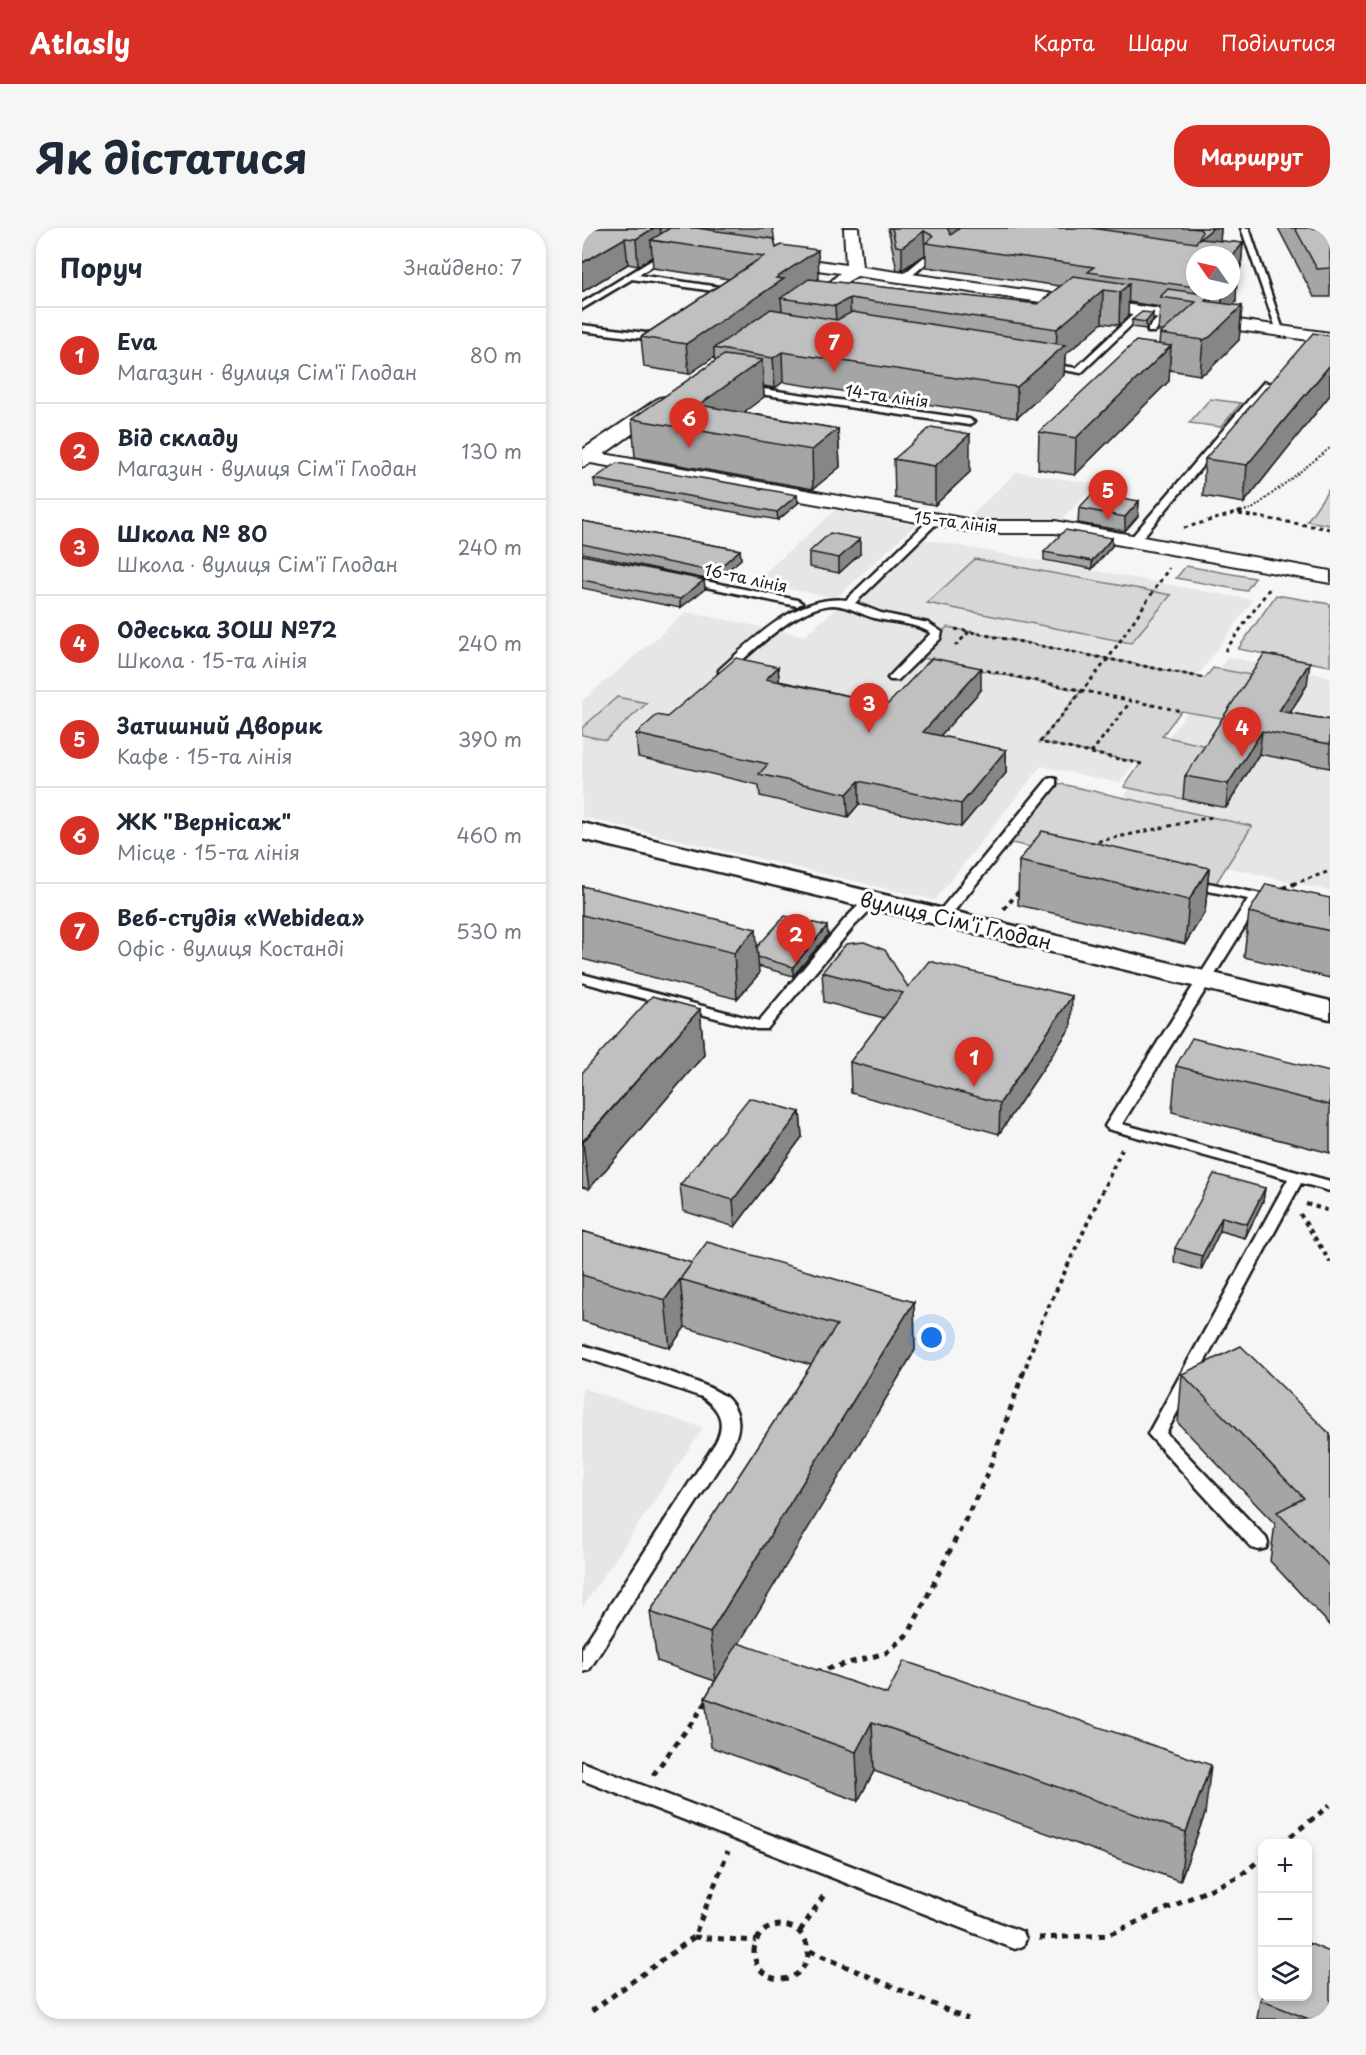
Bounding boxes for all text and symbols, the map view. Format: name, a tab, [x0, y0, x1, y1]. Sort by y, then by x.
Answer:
text: Atlasly	[30, 21, 130, 64]
text: Карта	[1033, 26, 1095, 58]
text: Шари	[1128, 26, 1188, 58]
text: Поділитися	[1221, 26, 1336, 58]
text: Як дістатися	[36, 125, 308, 188]
button: Маршрут	[1174, 125, 1330, 187]
north arrow	[1186, 246, 1240, 300]
text: Поруч	[60, 248, 143, 287]
text: Знайдено: 7	[404, 252, 522, 282]
pin: 7	[814, 322, 854, 372]
text: Eva	[117, 324, 158, 357]
text: 1	[75, 340, 84, 370]
text: 80 m	[470, 340, 522, 370]
text: Магазин · вулиця Сім'ї Глодан	[117, 357, 417, 387]
street label: 14-та лінія	[844, 377, 930, 413]
pin: 6	[670, 398, 708, 448]
text: Від складу	[117, 420, 238, 453]
text: 2	[72, 436, 87, 466]
text: 130 m	[462, 436, 522, 466]
text: Магазин · вулиця Сім'ї Глодан	[117, 453, 417, 483]
pin: 5	[1088, 470, 1128, 520]
street label: 15-та лінія	[913, 504, 999, 538]
text: Школа № 80	[117, 516, 267, 549]
text: 3	[73, 532, 86, 562]
text: 240 m	[457, 532, 522, 562]
text: Школа · вулиця Сім'ї Глодан	[117, 549, 398, 579]
street label: 16-та лінія	[702, 556, 790, 598]
text: Одеська ЗОШ №72	[117, 612, 337, 645]
text: 4	[73, 628, 86, 658]
text: 240 m	[457, 628, 522, 658]
text: Школа · 15-та лінія	[117, 645, 308, 675]
pin: 3	[850, 684, 888, 733]
text: Затишний Дворик	[117, 708, 322, 741]
pin: 4	[1222, 708, 1262, 757]
text: 5	[73, 724, 86, 754]
text: 390 m	[458, 724, 522, 754]
text: Кафе · 15-та лінія	[117, 741, 293, 771]
text: ЖК "Вернісаж"	[117, 804, 291, 837]
text: 6	[72, 820, 87, 850]
text: 460 m	[456, 820, 522, 850]
text: Місце · 15-та лінія	[117, 837, 300, 867]
street label: вулиця Сім'ї Глодан	[857, 883, 1055, 957]
text: Веб-студія «Webidea»	[117, 900, 364, 933]
pin: 2	[776, 914, 816, 964]
text: 7	[74, 916, 85, 946]
text: 530 m	[456, 916, 522, 946]
text: Офіс · вулиця Костанді	[117, 933, 344, 963]
pin: 1	[954, 1038, 994, 1087]
your location	[917, 1323, 946, 1352]
map controls	[1258, 1839, 1312, 2001]
button: +	[1258, 1839, 1312, 1893]
button: −	[1258, 1893, 1312, 1947]
button: layers	[1258, 1947, 1312, 2001]

